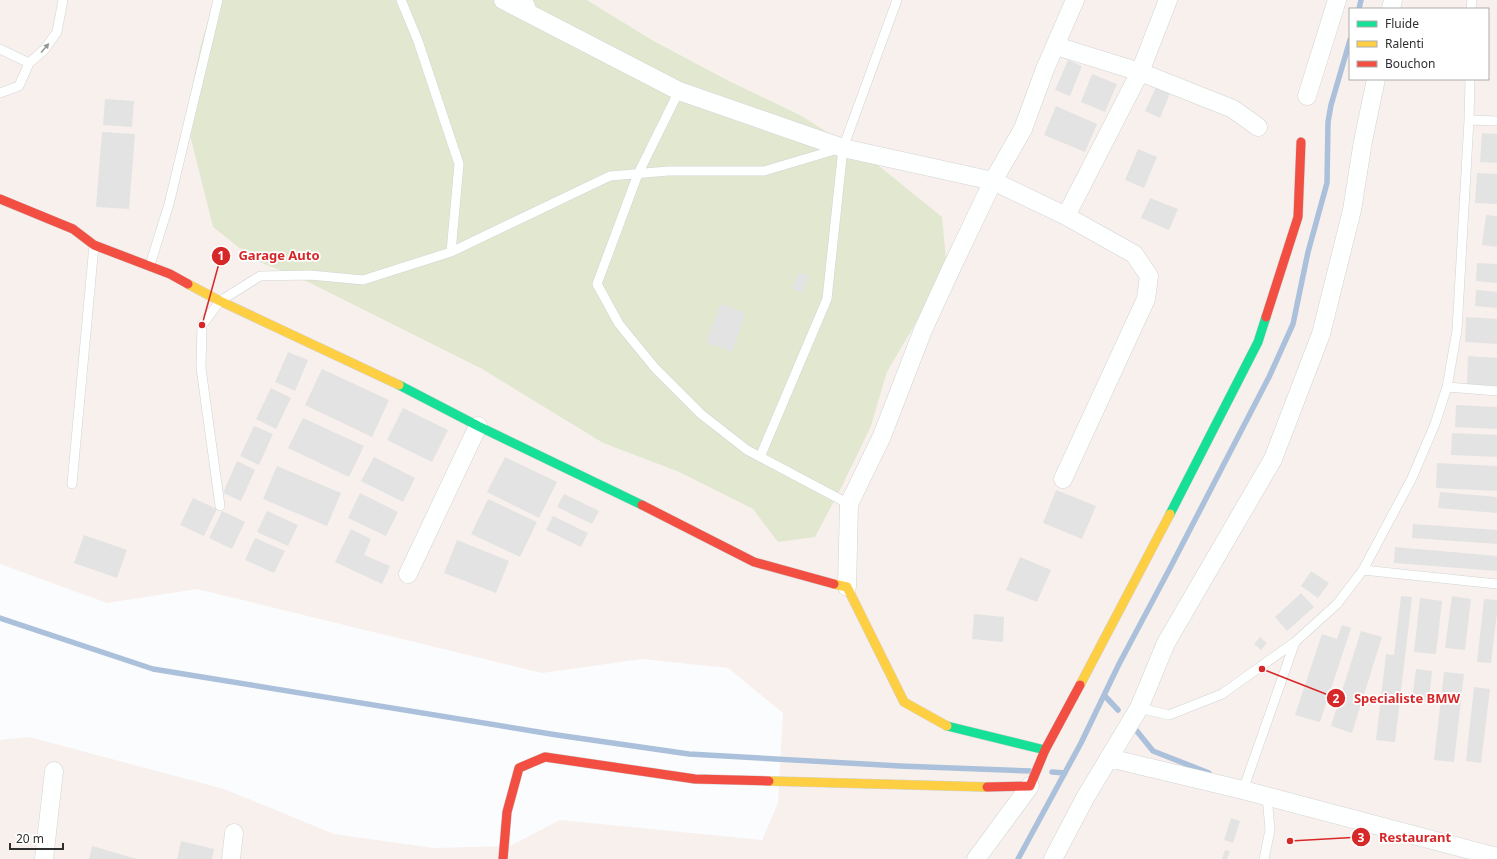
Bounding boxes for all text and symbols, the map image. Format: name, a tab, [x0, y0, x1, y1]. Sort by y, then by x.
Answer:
legend	[1349, 8, 1489, 80]
text: Fluide	[1385, 15, 1419, 32]
text: Ralenti	[1385, 35, 1424, 52]
one-way arrow	[40, 43, 49, 53]
text: Bouchon	[1385, 55, 1435, 72]
callout: Garage Auto	[211, 243, 328, 268]
text: Garage Auto	[238, 246, 320, 264]
text: 1	[218, 247, 224, 264]
callout: Specialiste BMW	[1326, 686, 1468, 711]
text: Specialiste BMW	[1354, 689, 1460, 707]
text: 2	[1333, 690, 1340, 707]
scale bar	[10, 825, 63, 851]
callout: Restaurant	[1351, 825, 1459, 850]
text: Restaurant	[1379, 828, 1451, 846]
text: 3	[1358, 829, 1365, 846]
text: 20 m	[16, 830, 44, 847]

